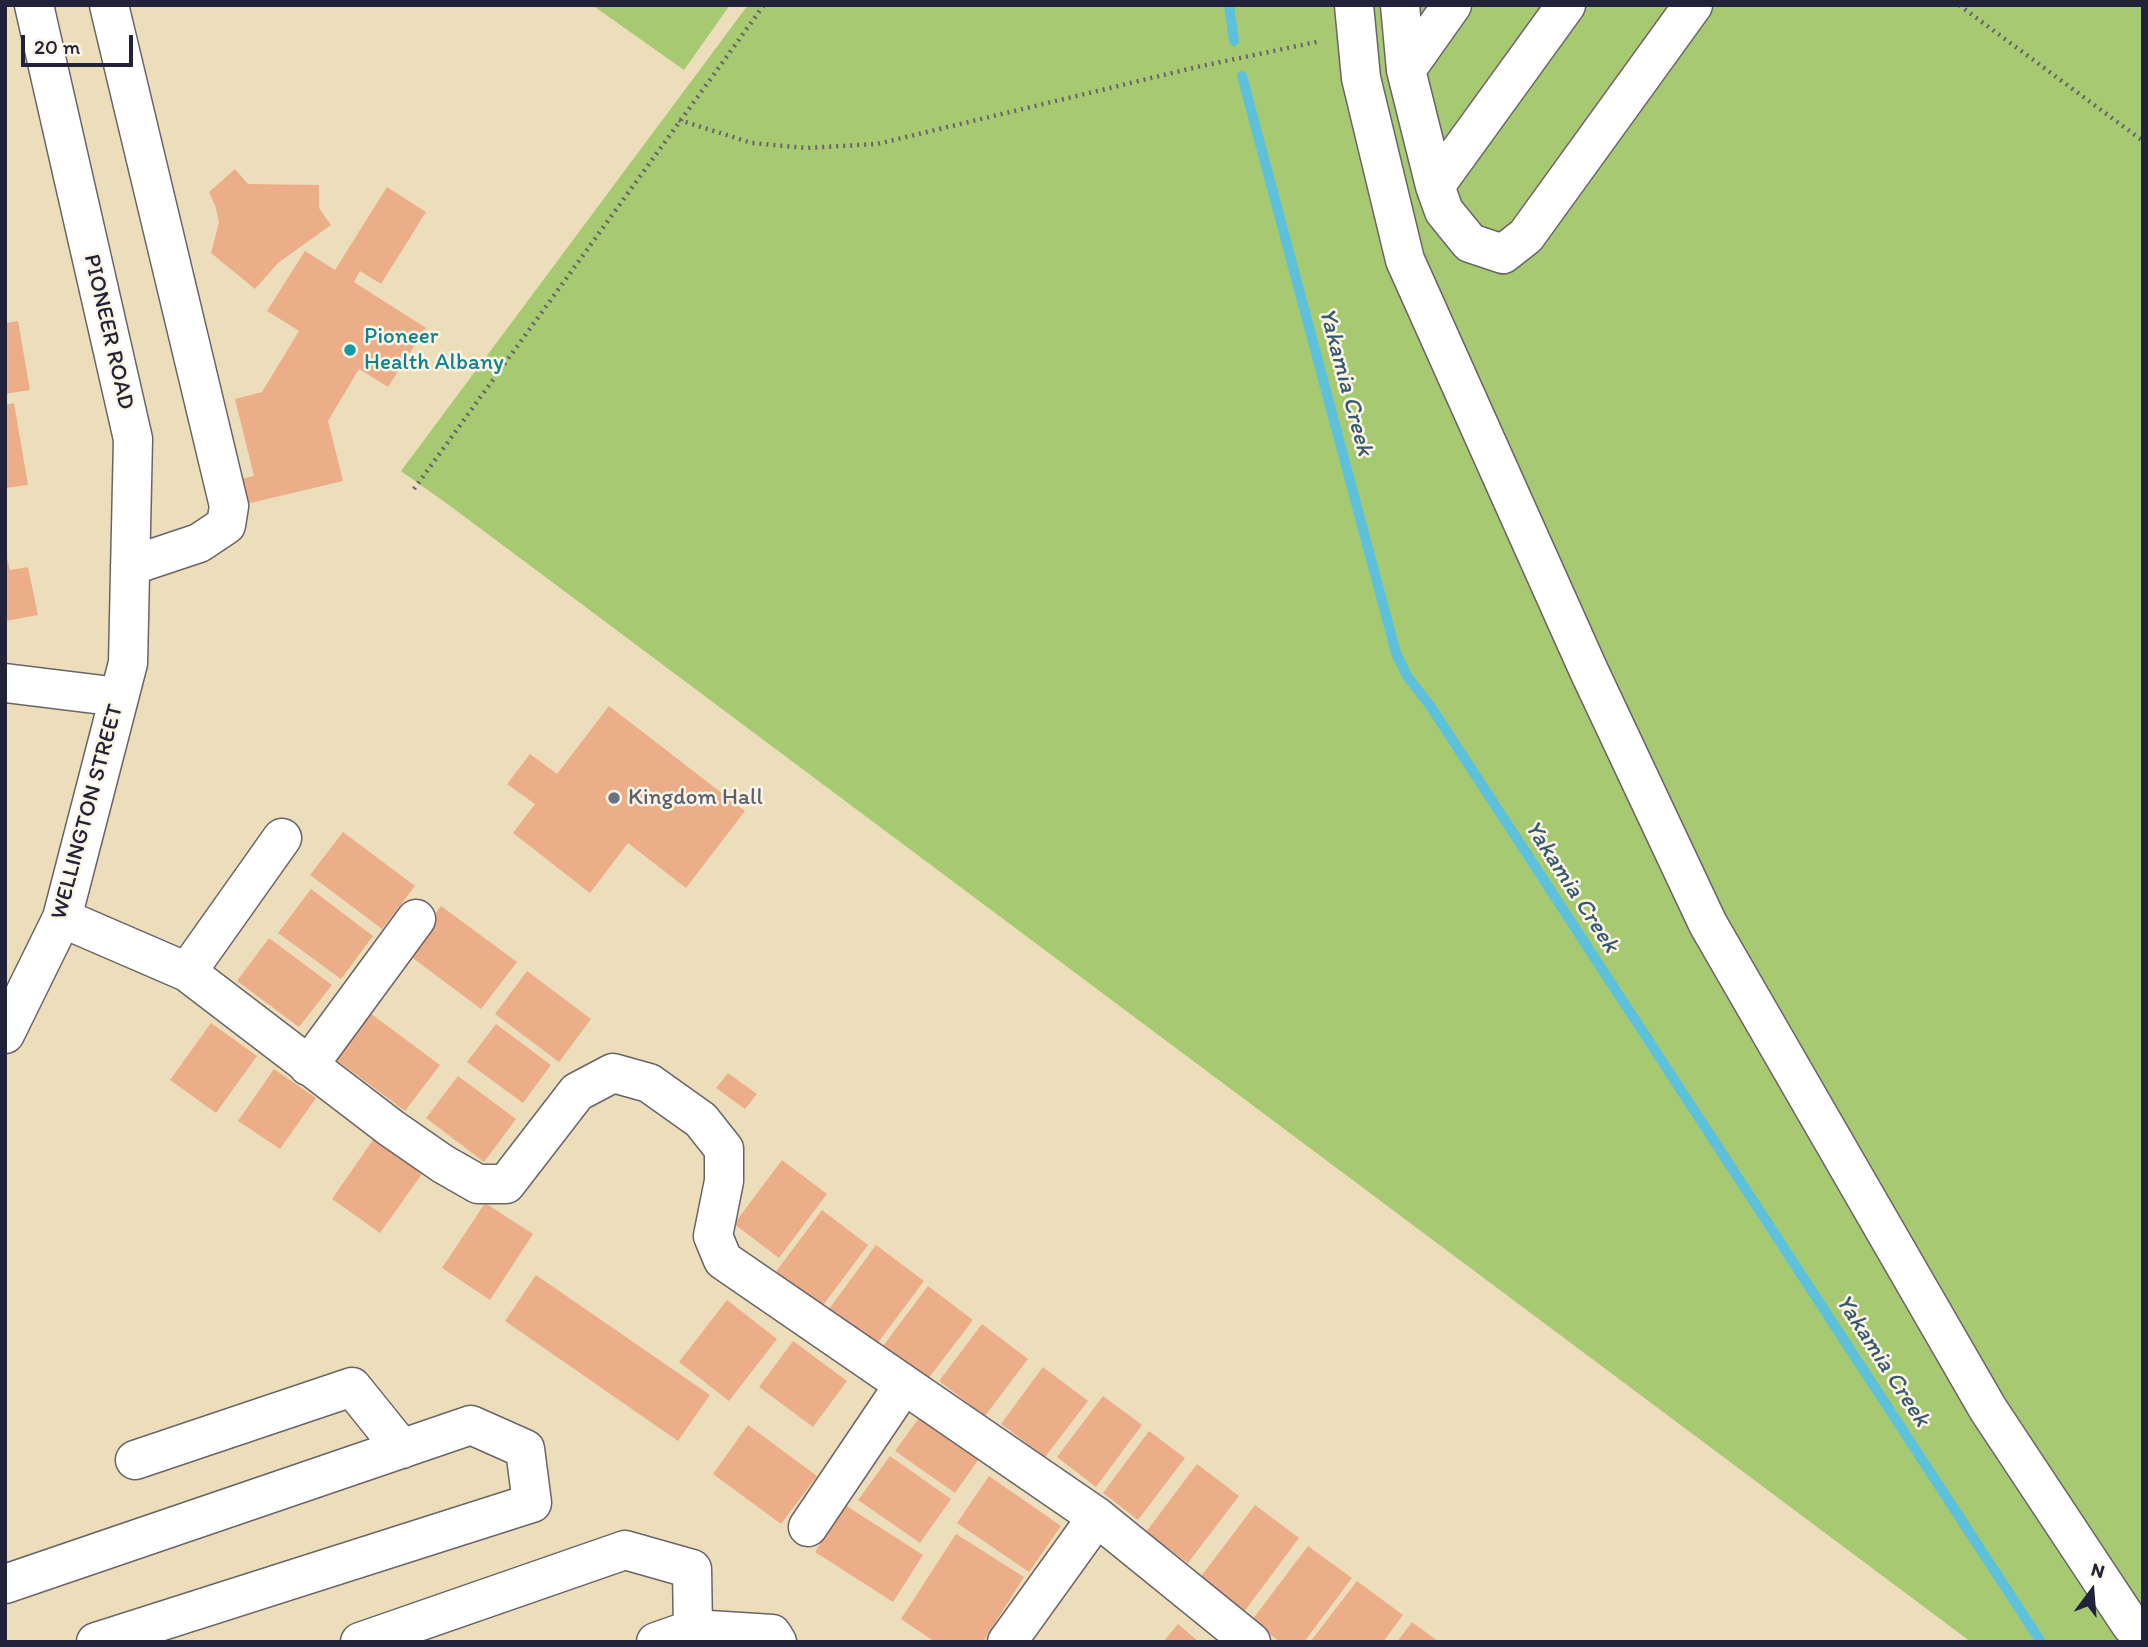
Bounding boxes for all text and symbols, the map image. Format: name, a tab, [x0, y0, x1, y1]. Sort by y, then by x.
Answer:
scale bar	[24, 21, 136, 65]
text: 20 m	[34, 34, 80, 59]
street label: PIONEER ROAD	[77, 252, 139, 412]
water label: Yakamia Creek	[1311, 305, 1379, 459]
place label: Pioneer Health Albany	[364, 323, 504, 377]
marker: Pioneer Health Albany	[342, 342, 358, 358]
street label: WELLINGTON STREET	[46, 701, 130, 923]
place label: Kingdom Hall	[628, 784, 763, 812]
marker: Kingdom Hall	[606, 790, 622, 806]
water label: Yakamia Creek	[1518, 815, 1624, 959]
water label: Yakamia Creek	[1829, 1289, 1935, 1433]
north arrow	[2057, 1556, 2127, 1626]
text: N	[2089, 1558, 2107, 1583]

